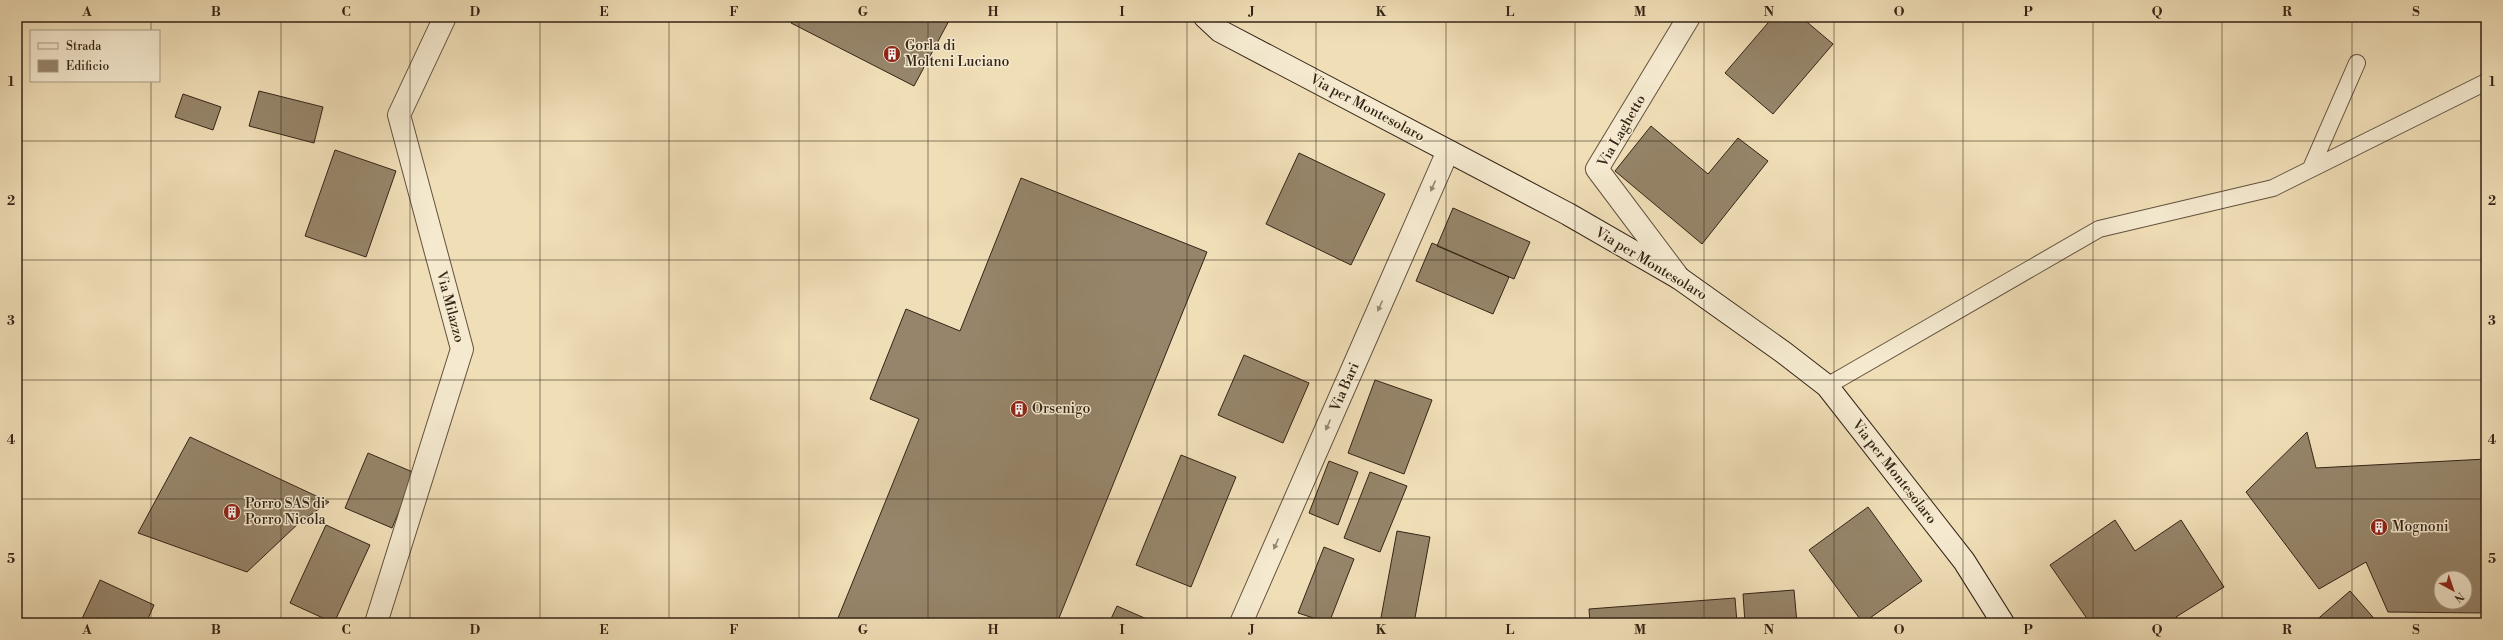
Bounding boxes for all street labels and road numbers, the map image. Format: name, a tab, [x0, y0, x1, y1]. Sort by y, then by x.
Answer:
street label: Via per Montesolaro	[1306, 70, 1428, 146]
street label: Via Laghetto	[1594, 92, 1650, 171]
street label: Via per Montesolaro	[1591, 223, 1710, 305]
street label: Via Milazzo	[432, 268, 468, 345]
street label: Via Bari	[1326, 359, 1364, 415]
street label: Via per Montesolaro	[1847, 415, 1940, 528]

